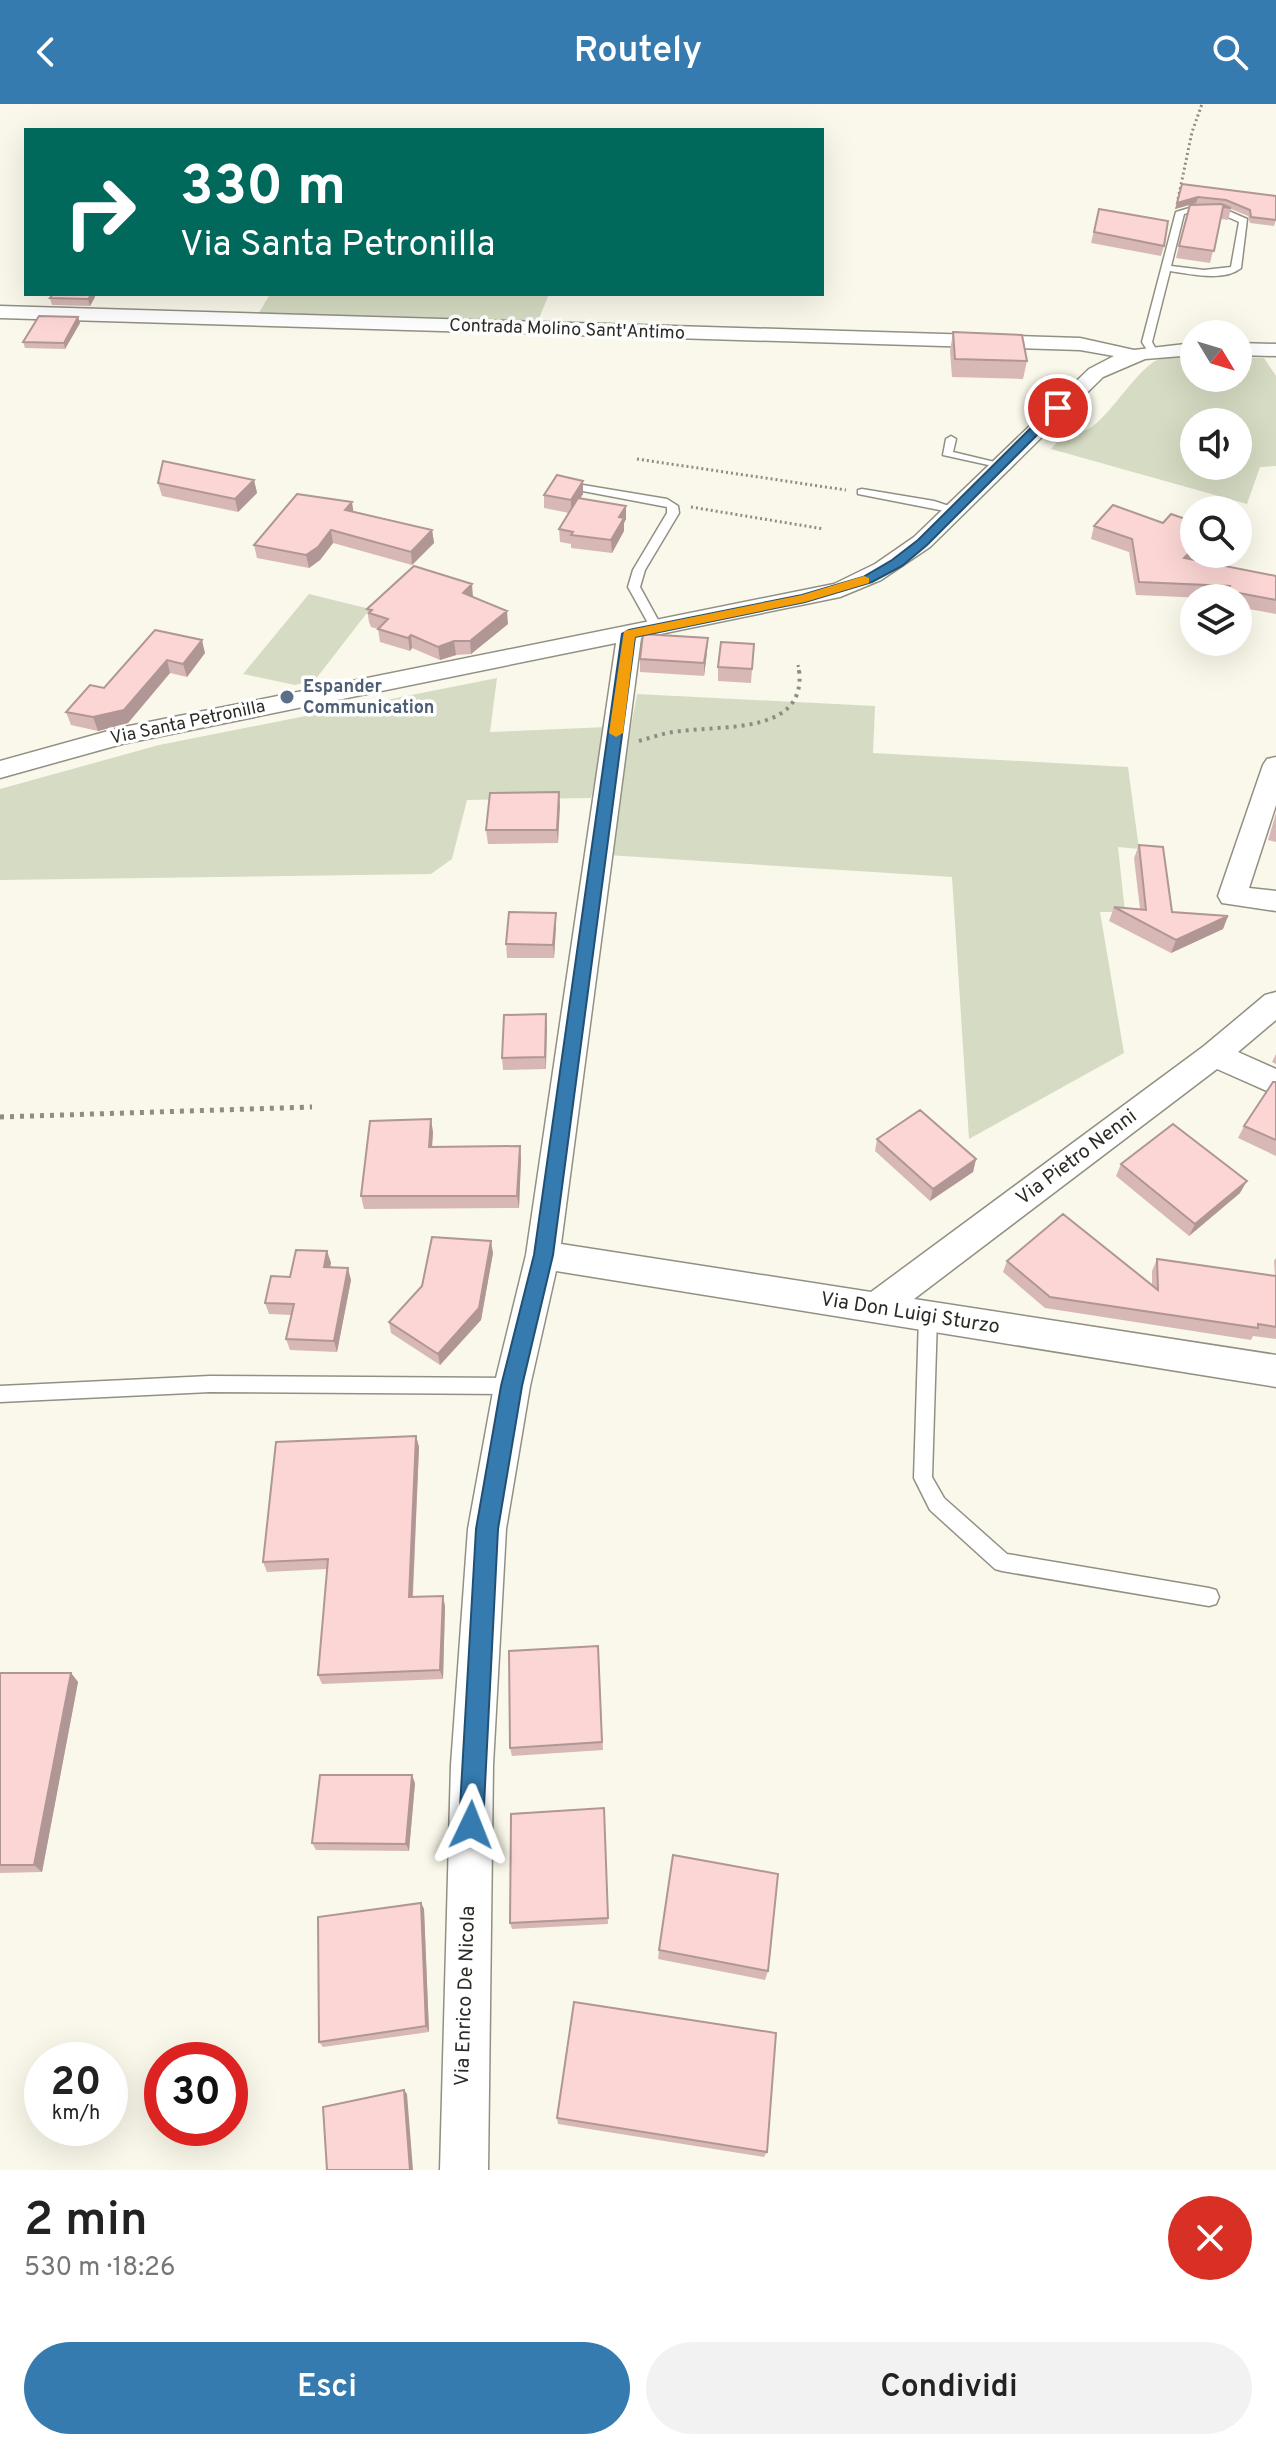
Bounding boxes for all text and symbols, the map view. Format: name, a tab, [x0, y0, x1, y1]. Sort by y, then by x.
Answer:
text: Routely	[574, 29, 702, 75]
icon: back	[24, 30, 68, 74]
icon: search	[1208, 30, 1252, 74]
text: 330 m	[180, 154, 346, 224]
icon: right	[48, 160, 152, 264]
text: Via Santa Petronilla	[180, 223, 496, 269]
street label: Contrada Molino Sant'Antimo	[449, 314, 685, 346]
north arrow	[1180, 320, 1252, 392]
map controls	[1180, 320, 1252, 656]
pin	[1024, 374, 1092, 442]
icon: arrive	[1036, 386, 1080, 430]
button: sound	[1180, 408, 1252, 480]
button: search	[1180, 496, 1252, 568]
button: layers	[1180, 584, 1252, 656]
place label: Espander Communication	[303, 676, 434, 720]
marker: Espander Communication	[278, 688, 296, 706]
street label: Via Santa Petronilla	[108, 695, 268, 751]
street label: Via Pietro Nenni	[1011, 1104, 1143, 1212]
street label: Via Don Luigi Sturzo	[818, 1287, 1002, 1341]
position arrow	[429, 1783, 513, 1867]
street label: Via Enrico De Nicola	[450, 1905, 482, 2087]
speed limit sign: 30	[144, 2042, 248, 2146]
text: 20	[51, 2059, 101, 2109]
text: km/h	[52, 2101, 100, 2127]
text: 2 min	[24, 2192, 148, 2252]
button: close	[1168, 2196, 1252, 2280]
text: 530 m · 18:26	[24, 2252, 175, 2285]
button: Esci	[24, 2342, 630, 2434]
button: Condividi	[646, 2342, 1252, 2434]

